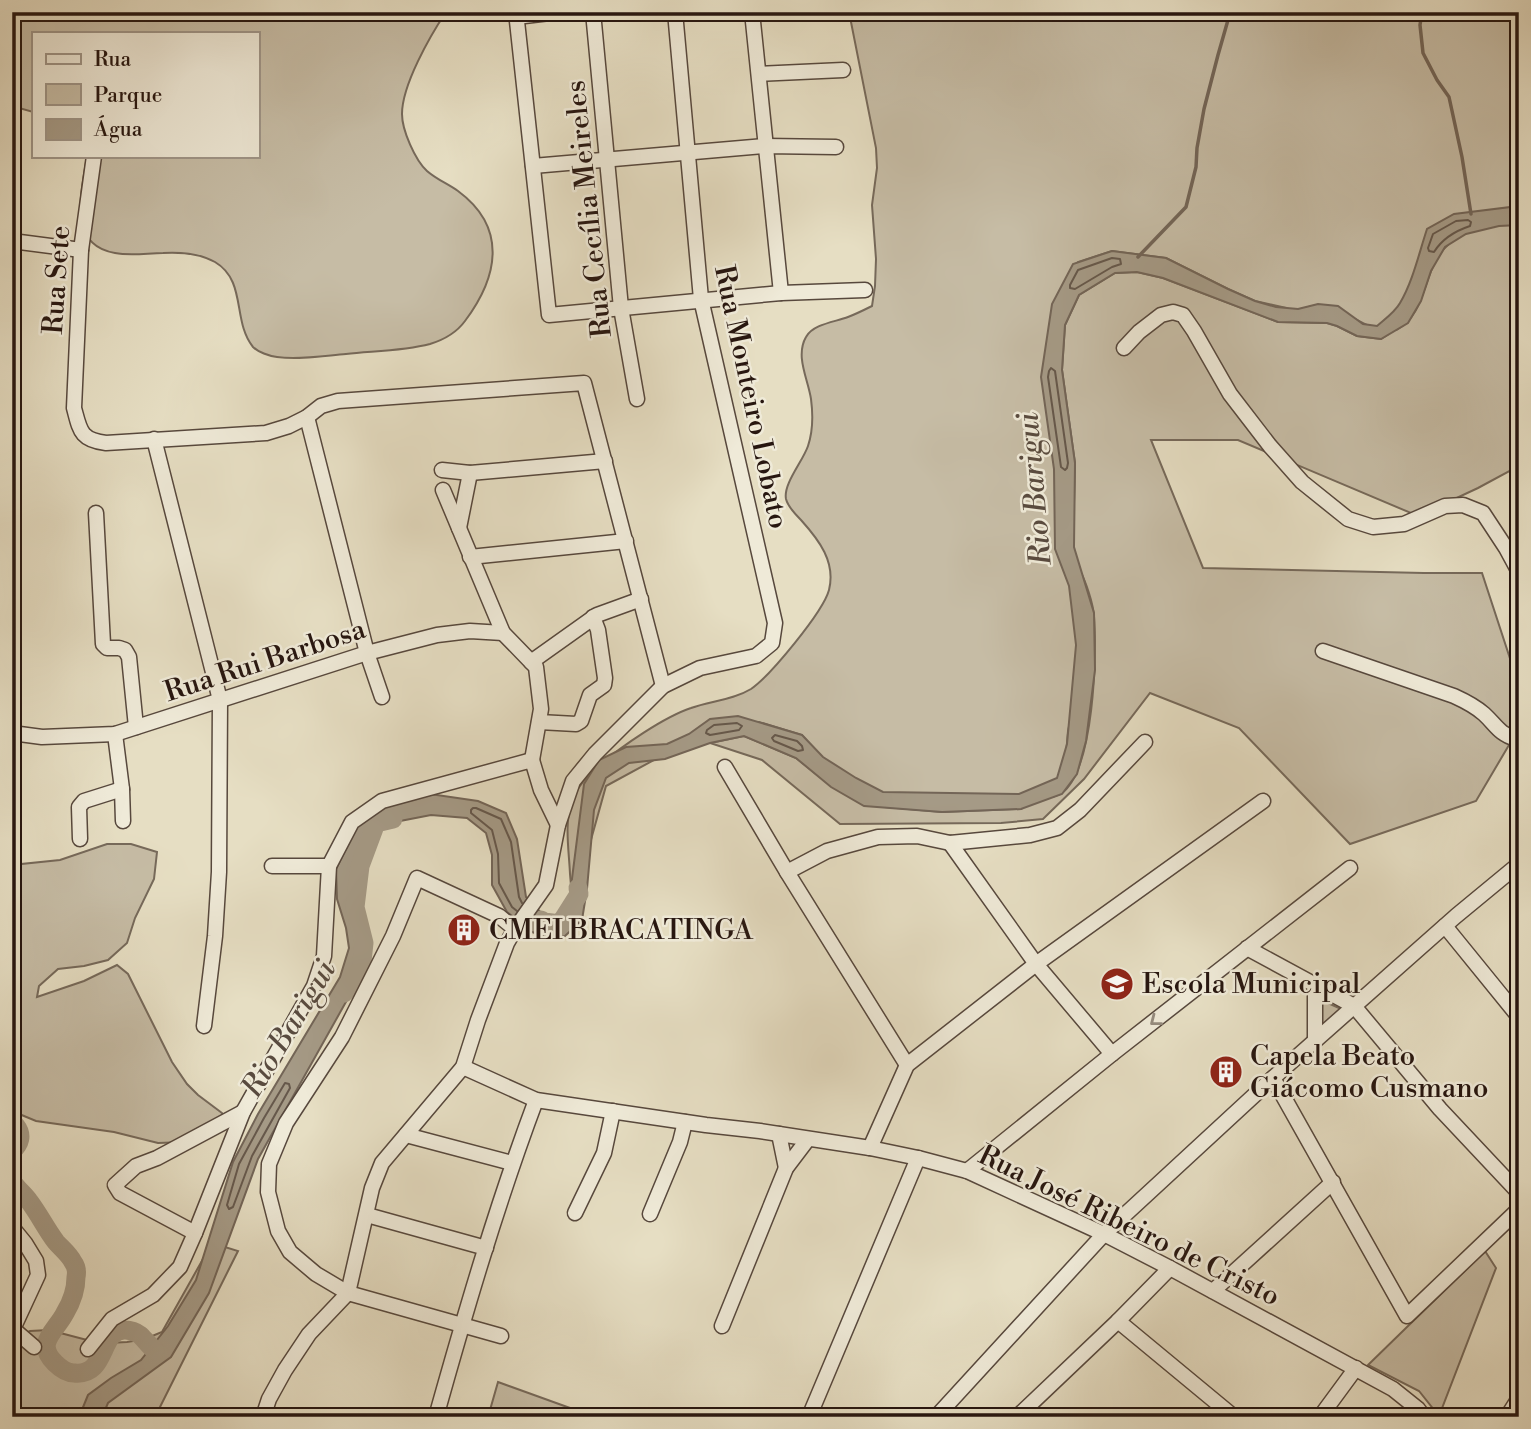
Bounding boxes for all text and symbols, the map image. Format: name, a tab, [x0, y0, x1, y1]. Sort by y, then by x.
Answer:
legend	[32, 32, 259, 158]
text: Rua	[94, 47, 131, 73]
street label: Rua Cecília Meireles	[558, 79, 620, 339]
text: Parque	[94, 83, 162, 109]
text: Água	[93, 115, 143, 143]
street label: Rua Sete	[36, 224, 78, 336]
street label: Rua Monteiro Lobato	[706, 262, 796, 532]
water label: Rio Barigui	[1009, 410, 1061, 568]
street label: Rua Rui Barbosa	[160, 612, 371, 710]
building icon: CMEI BRACATINGA	[445, 911, 483, 949]
place label: CMEI BRACATINGA	[489, 913, 754, 948]
water label: Rio Barigui	[233, 953, 345, 1106]
school or university icon: Escola Municipal	[1098, 965, 1136, 1003]
place label: Escola Municipal	[1142, 967, 1360, 1002]
one-way arrow	[1150, 1012, 1162, 1025]
place label: Capela Beato Giácomo Cusmano	[1250, 1039, 1489, 1106]
building icon: Capela Beato Giácomo Cusmano	[1207, 1053, 1245, 1091]
street label: Rua José Ribeiro de Cristo	[973, 1138, 1285, 1314]

